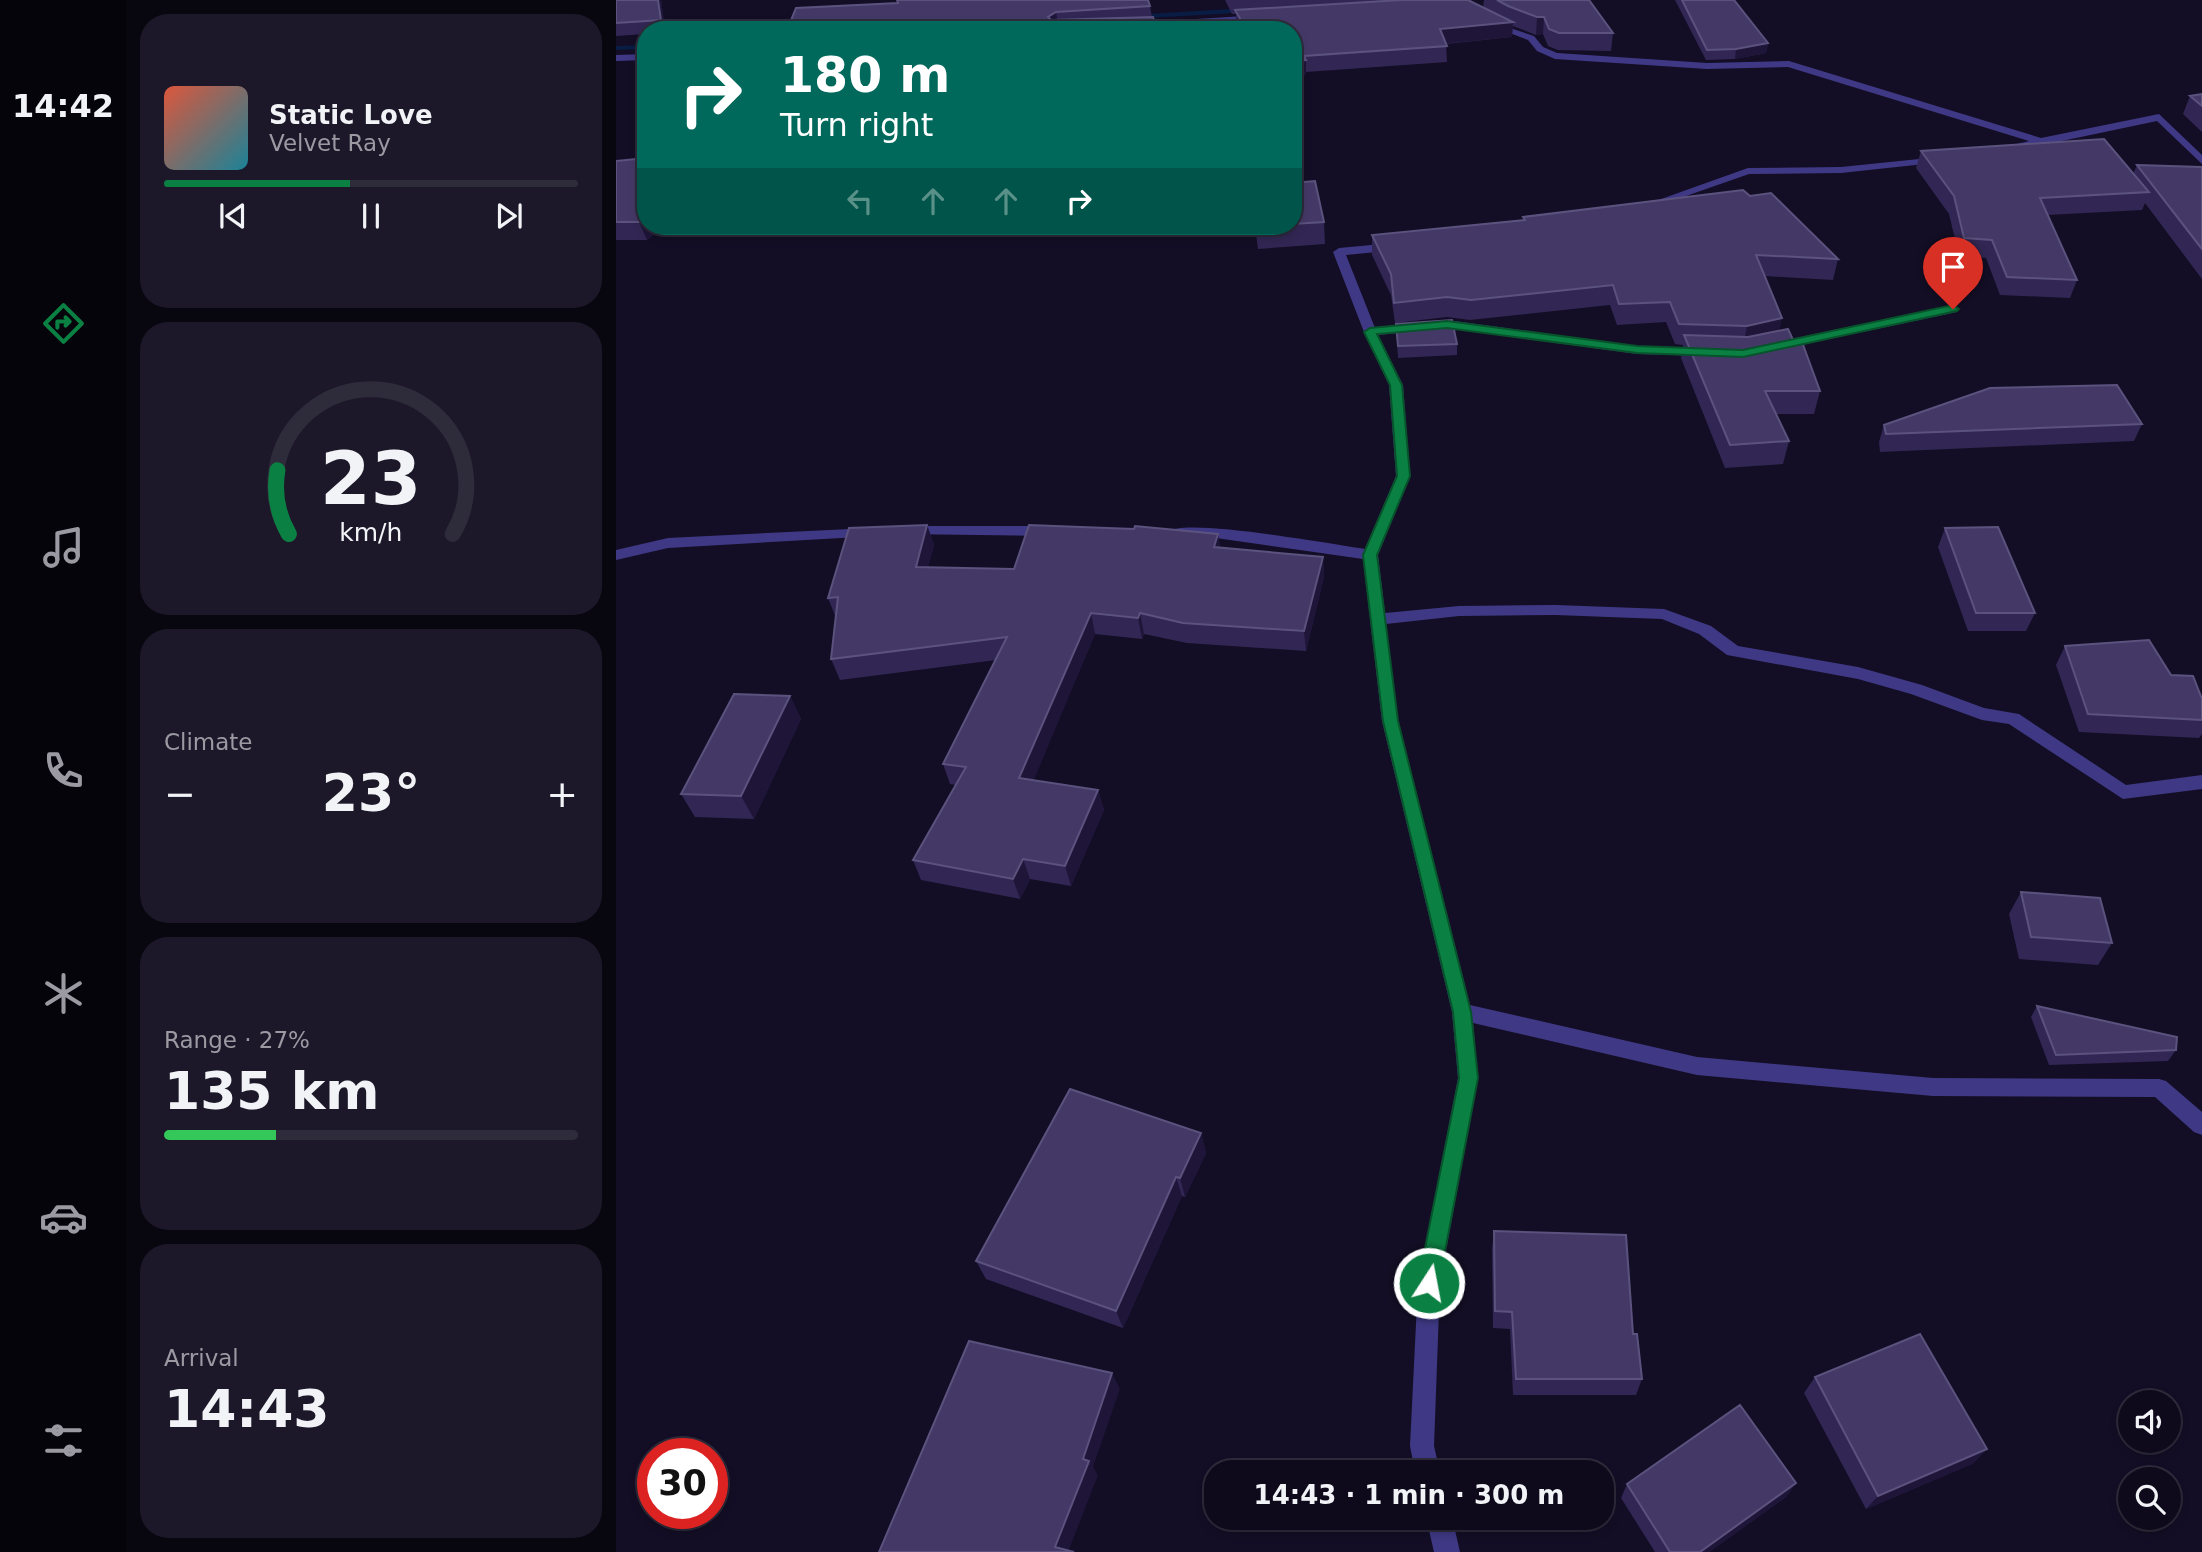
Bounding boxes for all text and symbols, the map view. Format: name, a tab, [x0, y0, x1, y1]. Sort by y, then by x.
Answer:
text: 180 m	[780, 47, 950, 104]
icon: right	[665, 49, 756, 140]
text: 14:42	[12, 87, 114, 125]
text: Static Love	[269, 100, 433, 130]
text: Turn right	[780, 106, 933, 144]
text: Velvet Ray	[269, 130, 391, 156]
icon: left	[841, 182, 879, 220]
icon: ahead	[914, 182, 952, 220]
icon: ahead	[987, 182, 1025, 220]
icon: right	[1060, 182, 1098, 220]
icon: previous	[214, 197, 252, 235]
icon: pause	[352, 197, 390, 235]
icon: next	[490, 197, 528, 235]
pin	[1923, 237, 1983, 309]
icon: arrive	[1934, 248, 1972, 286]
icon: directions	[39, 299, 88, 348]
text: 23	[320, 437, 422, 522]
text: km/h	[339, 518, 403, 547]
icon: music	[39, 523, 88, 572]
text: Climate	[164, 729, 253, 755]
icon: phone	[39, 746, 88, 795]
text: 23°	[322, 763, 420, 823]
text: −	[164, 772, 196, 816]
text: +	[546, 772, 578, 816]
icon: climate	[39, 969, 88, 1018]
text: Range · 27%	[164, 1027, 310, 1053]
text: 135 km	[164, 1061, 379, 1121]
icon: car	[39, 1193, 88, 1242]
position arrow	[1392, 1246, 1466, 1320]
text: Arrival	[164, 1345, 239, 1371]
text: 14:43	[164, 1379, 330, 1439]
map controls	[2118, 1390, 2181, 1530]
button: sound	[2118, 1390, 2181, 1453]
icon: filters	[39, 1416, 88, 1465]
speed limit sign: 30	[637, 1438, 728, 1529]
button: search	[2118, 1467, 2181, 1530]
text: 14:43 · 1 min · 300 m	[1254, 1480, 1564, 1510]

